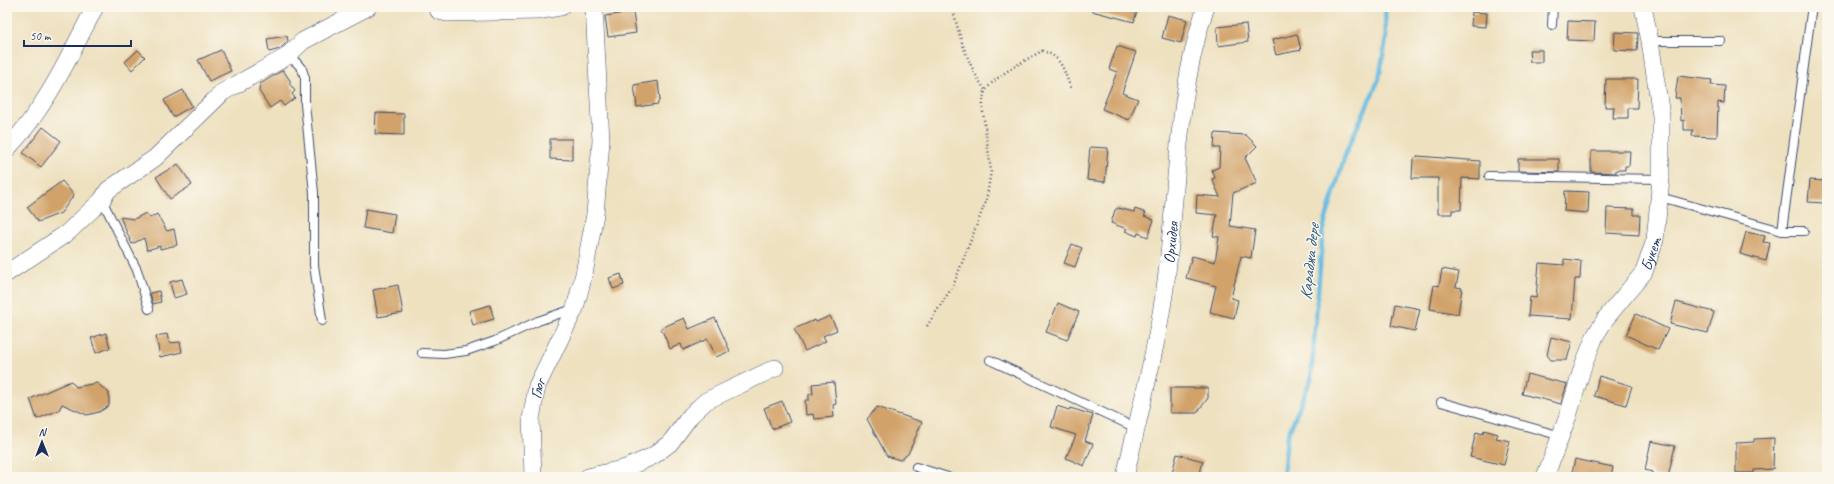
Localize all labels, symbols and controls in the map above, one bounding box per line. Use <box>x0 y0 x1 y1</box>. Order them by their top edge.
scale bar <box>24 22 131 48</box>
text: 50 m <box>30 28 52 44</box>
street label: Орхидея <box>1159 220 1183 264</box>
water label: Караджа дере <box>1295 221 1324 301</box>
street label: Букет <box>1636 233 1667 273</box>
street label: Глог <box>526 373 551 400</box>
north arrow <box>22 422 62 462</box>
text: N <box>39 425 48 439</box>

